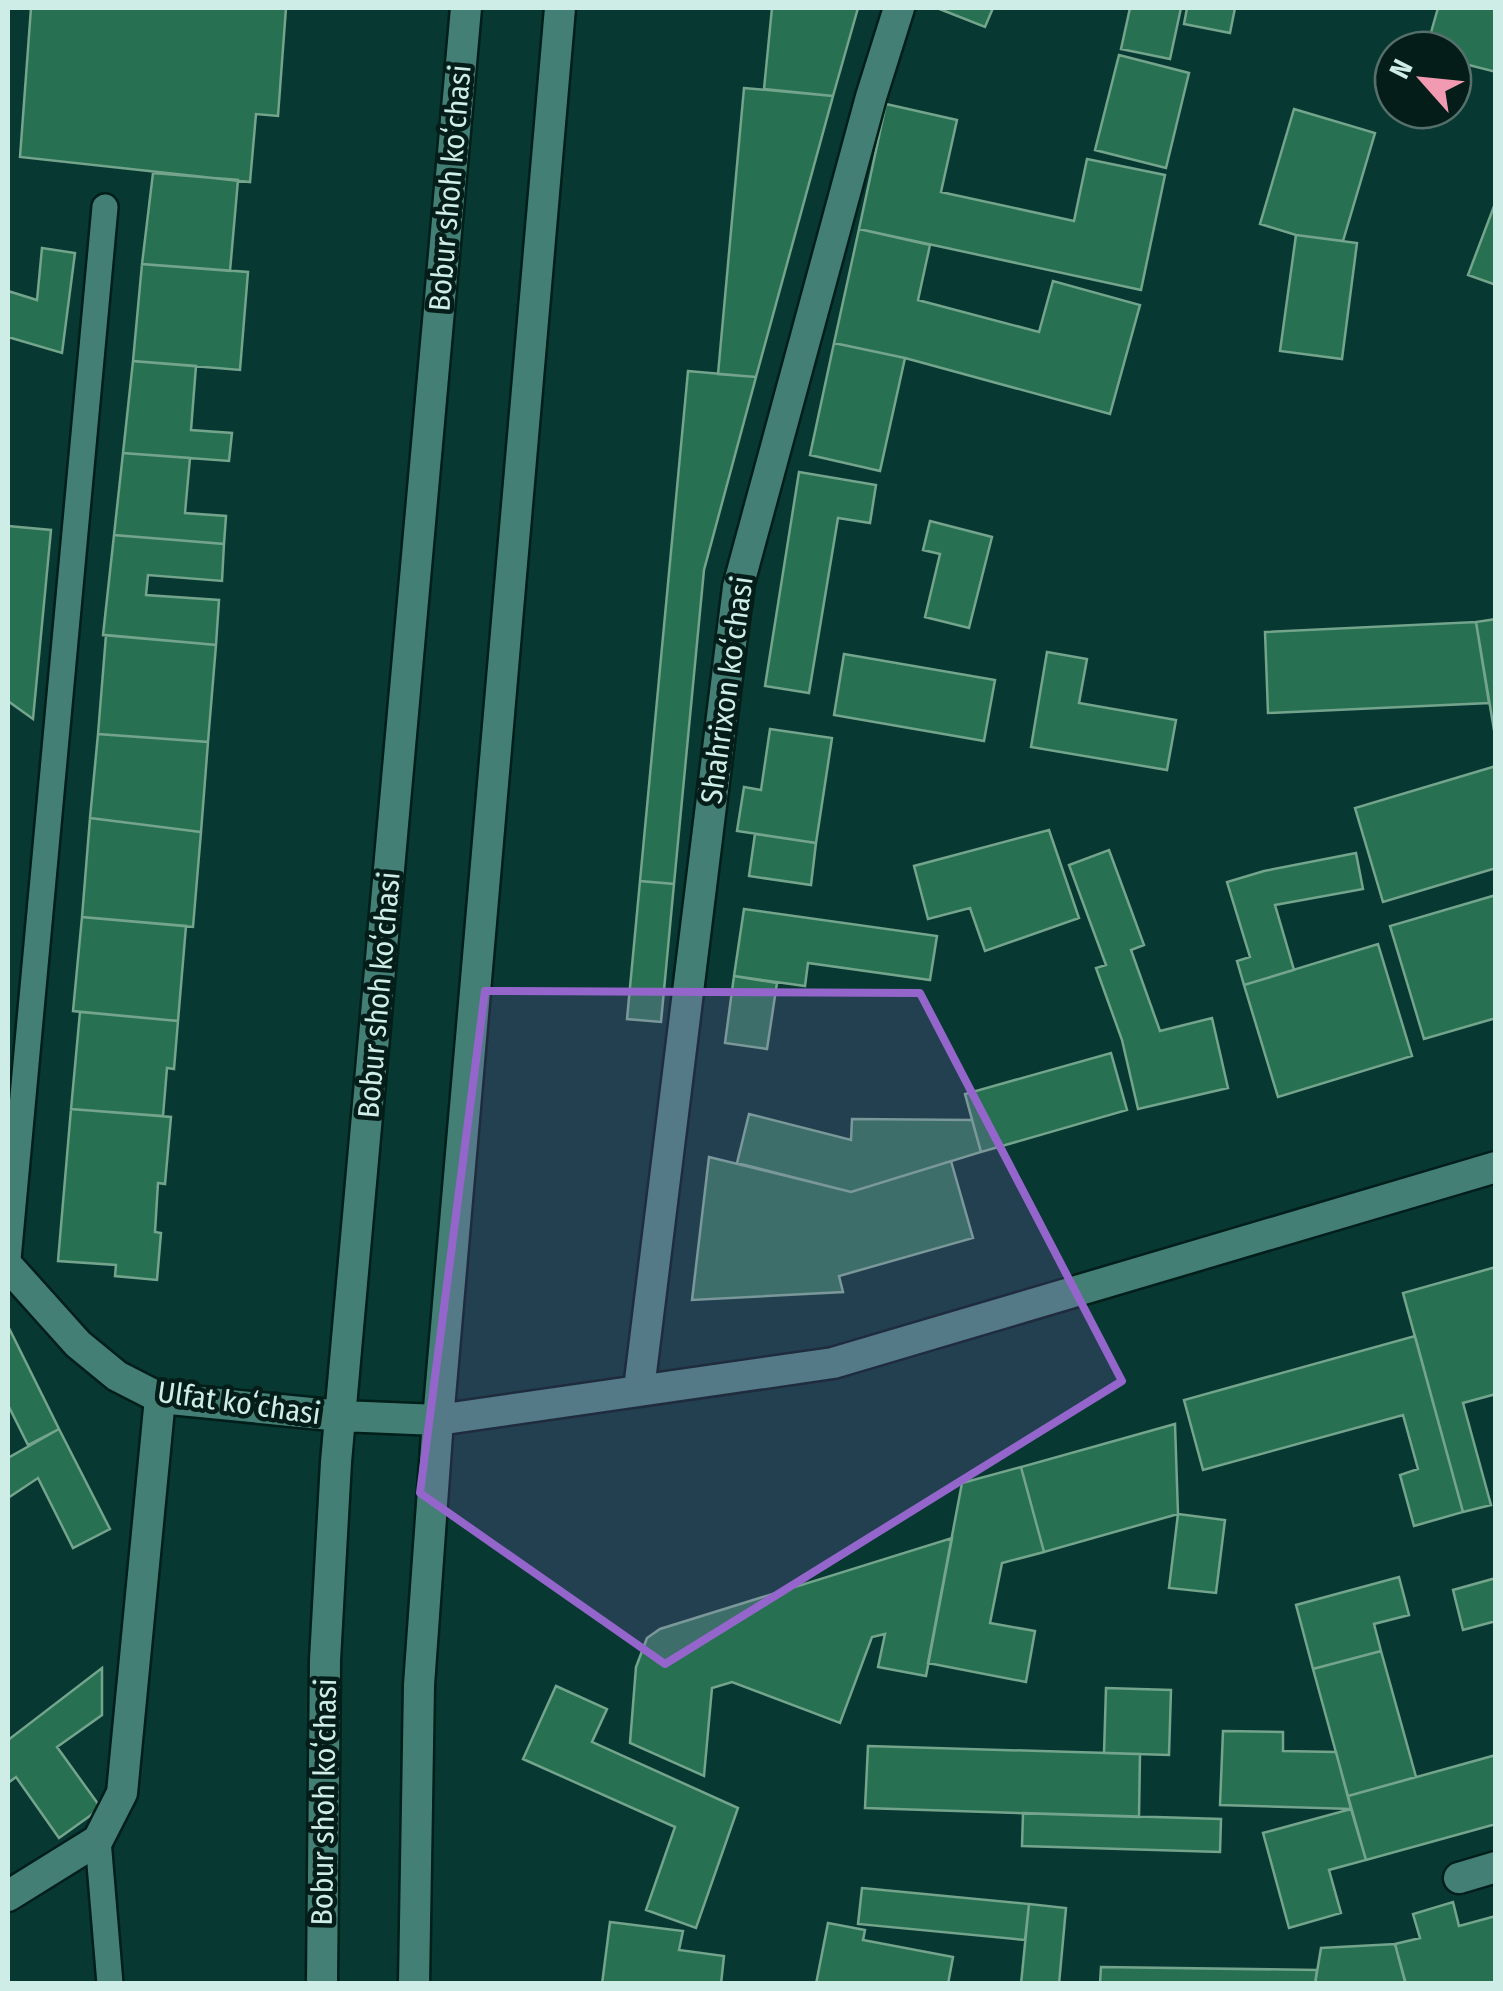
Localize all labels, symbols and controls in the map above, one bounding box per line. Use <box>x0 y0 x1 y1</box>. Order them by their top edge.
north arrow <box>1373 30 1473 130</box>
text: N <box>1383 54 1420 84</box>
street label: Bobur shoh koʻchasi <box>421 63 479 313</box>
street label: Shahrixon koʻchasi <box>693 574 761 806</box>
street label: Bobur shoh koʻchasi <box>350 870 408 1120</box>
street label: Ulfat koʻchasi <box>155 1374 323 1432</box>
street label: Bobur shoh koʻchasi <box>304 1678 344 1926</box>

